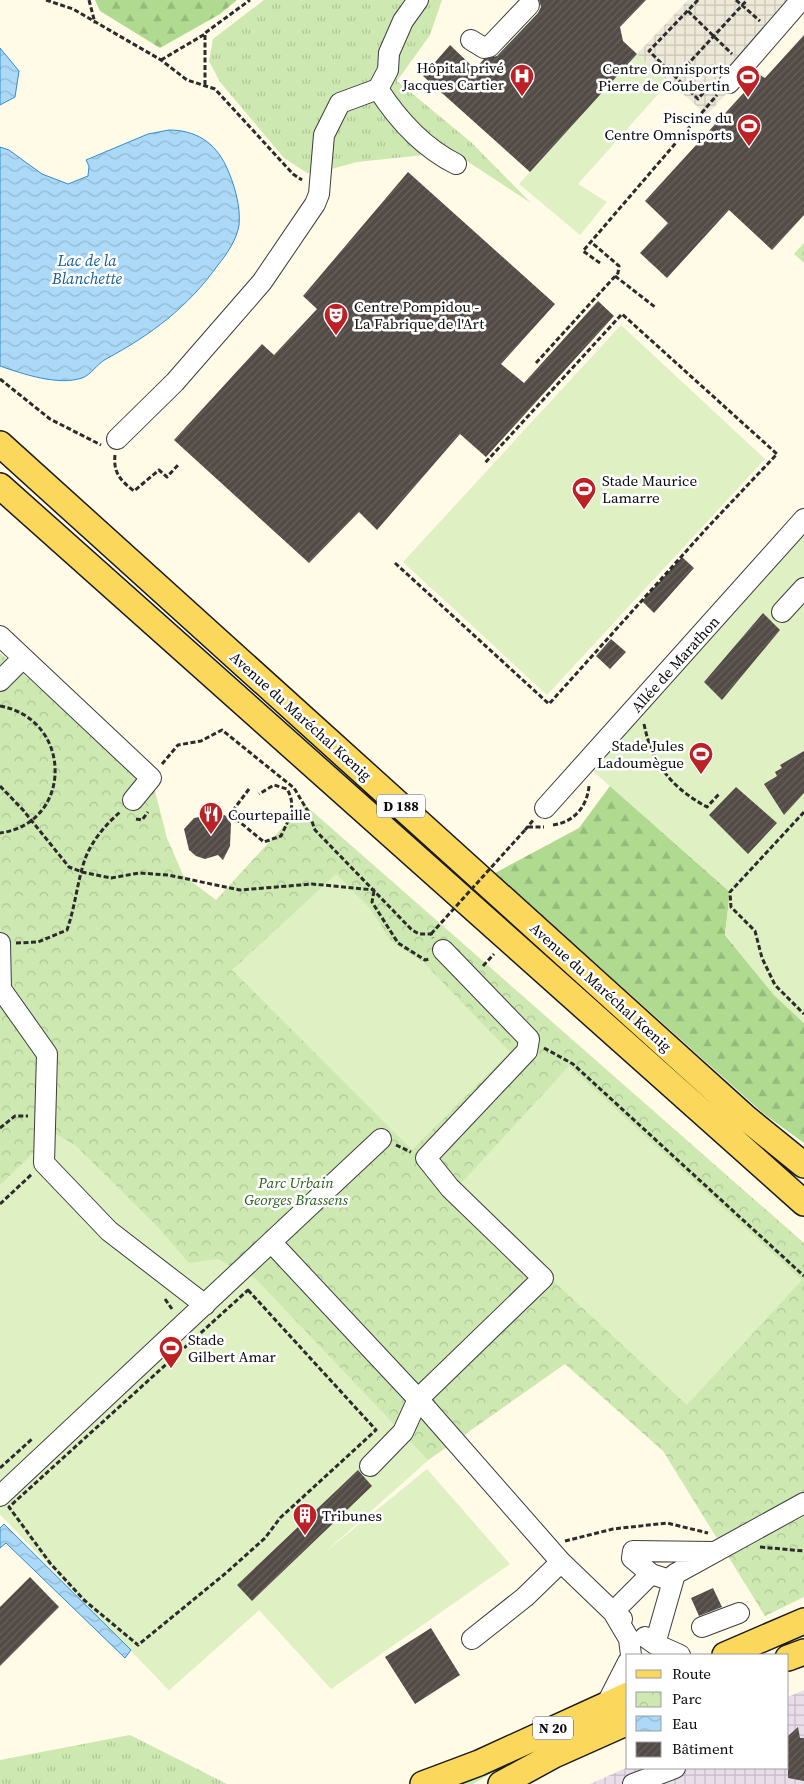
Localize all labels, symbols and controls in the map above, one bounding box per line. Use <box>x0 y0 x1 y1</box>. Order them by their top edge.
place label: Hôpital privé Jacques Cartier <box>401 57 505 95</box>
place label: Centre Omnisports Pierre de Coubertin <box>598 58 730 96</box>
hospital icon: Hôpital privé Jacques Cartier <box>509 63 535 97</box>
sports icon: Centre Omnisports Pierre de Coubertin <box>735 64 761 98</box>
place label: Piscine du Centre Omnisports <box>605 107 732 145</box>
sports icon: Piscine du Centre Omnisports <box>736 113 762 147</box>
water label: Lac de la Blanchette <box>51 249 122 289</box>
place label: Centre Pompidou - La Fabrique de l'Art <box>354 296 484 334</box>
theatre icon: Centre Pompidou - La Fabrique de l'Art <box>323 302 349 336</box>
place label: Stade Maurice Lamarre <box>602 470 697 508</box>
sports icon: Stade Maurice Lamarre <box>571 476 597 510</box>
street label: Allée de Marathon <box>626 611 724 717</box>
street label: Avenue du Maréchal Kœnig <box>226 647 377 785</box>
place label: Stade Jules Ladoumègue <box>597 735 684 773</box>
sports icon: Stade Jules Ladoumègue <box>688 741 714 775</box>
road number: D 188 <box>377 794 425 818</box>
restaurant icon: Courtepaille <box>198 801 224 835</box>
place label: Courtepaille <box>228 804 311 825</box>
street label: Avenue du Maréchal Kœnig <box>526 918 677 1056</box>
park label: Parc Urbain Georges Brassens <box>244 1172 348 1210</box>
place label: Stade Gilbert Amar <box>188 1329 277 1367</box>
sports icon: Stade Gilbert Amar <box>158 1335 184 1369</box>
building icon: Tribunes <box>292 1502 318 1536</box>
place label: Tribunes <box>322 1505 382 1526</box>
legend <box>626 1654 789 1769</box>
text: Route <box>672 1663 711 1684</box>
text: Parc <box>672 1688 702 1709</box>
text: Eau <box>672 1713 698 1734</box>
road number: N 20 <box>533 1716 573 1740</box>
text: Bâtiment <box>672 1738 734 1759</box>

